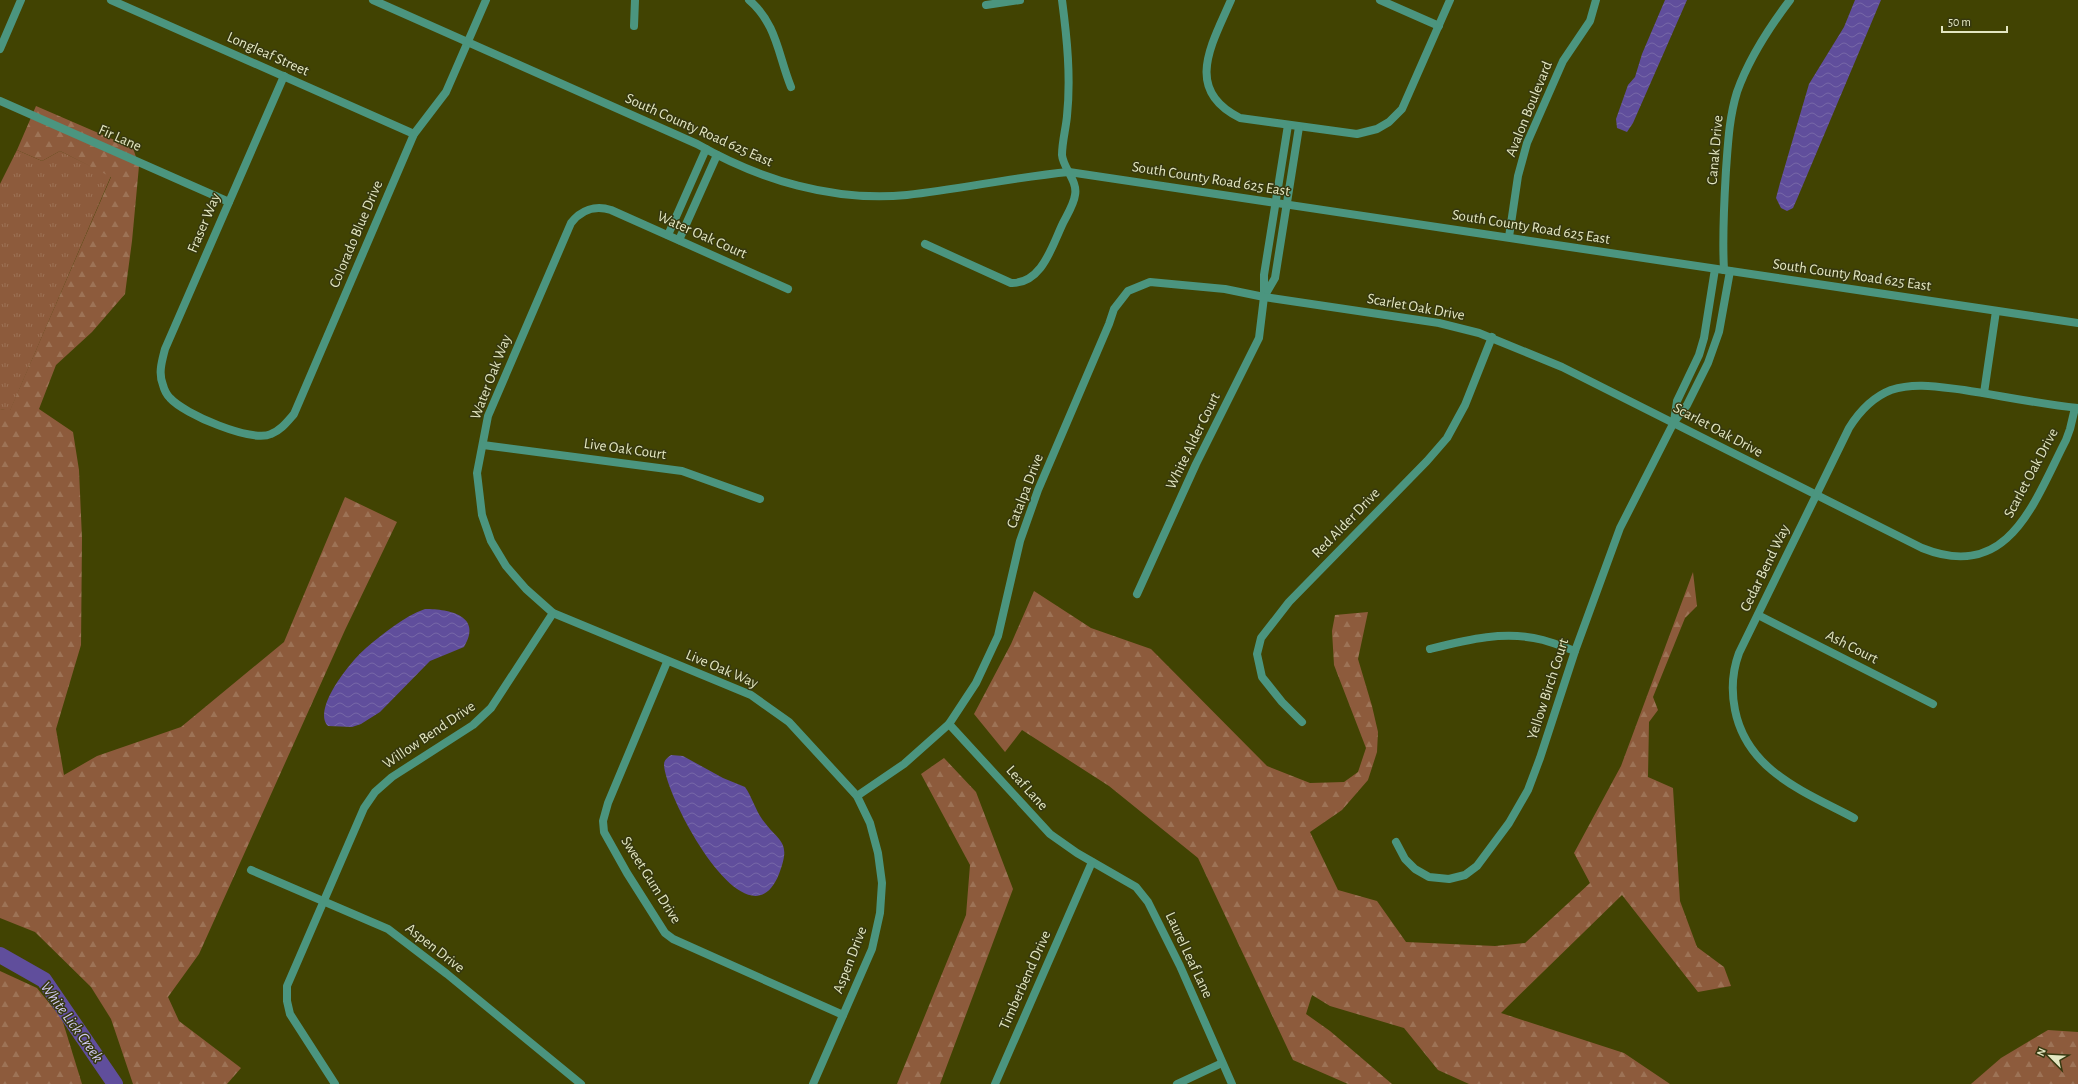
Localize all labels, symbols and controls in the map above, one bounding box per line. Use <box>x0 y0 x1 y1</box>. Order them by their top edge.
scale bar <box>1942 8 2007 34</box>
text: 50 m <box>1948 16 1971 28</box>
street label: Longleaf Street <box>225 29 311 79</box>
street label: Avalon Boulevard <box>1503 59 1555 159</box>
street label: South County Road 625 East <box>623 91 775 169</box>
street label: Canak Drive <box>1704 115 1726 185</box>
street label: Fir Lane <box>96 122 144 154</box>
street label: South County Road 625 East <box>1131 159 1291 199</box>
street label: Colorado Blue Drive <box>327 178 385 290</box>
street label: Fraser Way <box>185 190 223 255</box>
street label: South County Road 625 East <box>1451 207 1611 247</box>
street label: Water Oak Court <box>655 209 749 261</box>
street label: South County Road 625 East <box>1772 256 1932 294</box>
street label: Scarlet Oak Drive <box>1366 291 1466 323</box>
street label: Water Oak Way <box>468 332 514 422</box>
street label: White Alder Court <box>1163 390 1223 491</box>
street label: Scarlet Oak Drive <box>1671 400 1765 460</box>
street label: Scarlet Oak Drive <box>2001 426 2061 520</box>
street label: Live Oak Court <box>583 436 667 462</box>
street label: Catalpa Drive <box>1004 452 1046 530</box>
street label: Red Alder Drive <box>1309 485 1383 561</box>
street label: Cedar Bend Way <box>1737 522 1793 614</box>
street label: Ash Court <box>1823 627 1881 667</box>
street label: Yellow Birch Court <box>1525 636 1572 742</box>
street label: Live Oak Way <box>684 647 761 691</box>
street label: Willow Bend Drive <box>380 698 478 771</box>
street label: Leaf Lane <box>1003 763 1051 813</box>
street label: Sweet Gum Drive <box>618 834 684 926</box>
street label: Laurel Leaf Lane <box>1163 910 1215 1000</box>
street label: Aspen Drive <box>403 920 467 976</box>
street label: Aspen Drive <box>830 924 870 995</box>
street label: Timberbend Drive <box>997 928 1053 1032</box>
water label: White Lick Creek <box>38 979 106 1065</box>
north arrow <box>2030 1036 2070 1076</box>
text: N <box>2035 1046 2048 1058</box>

